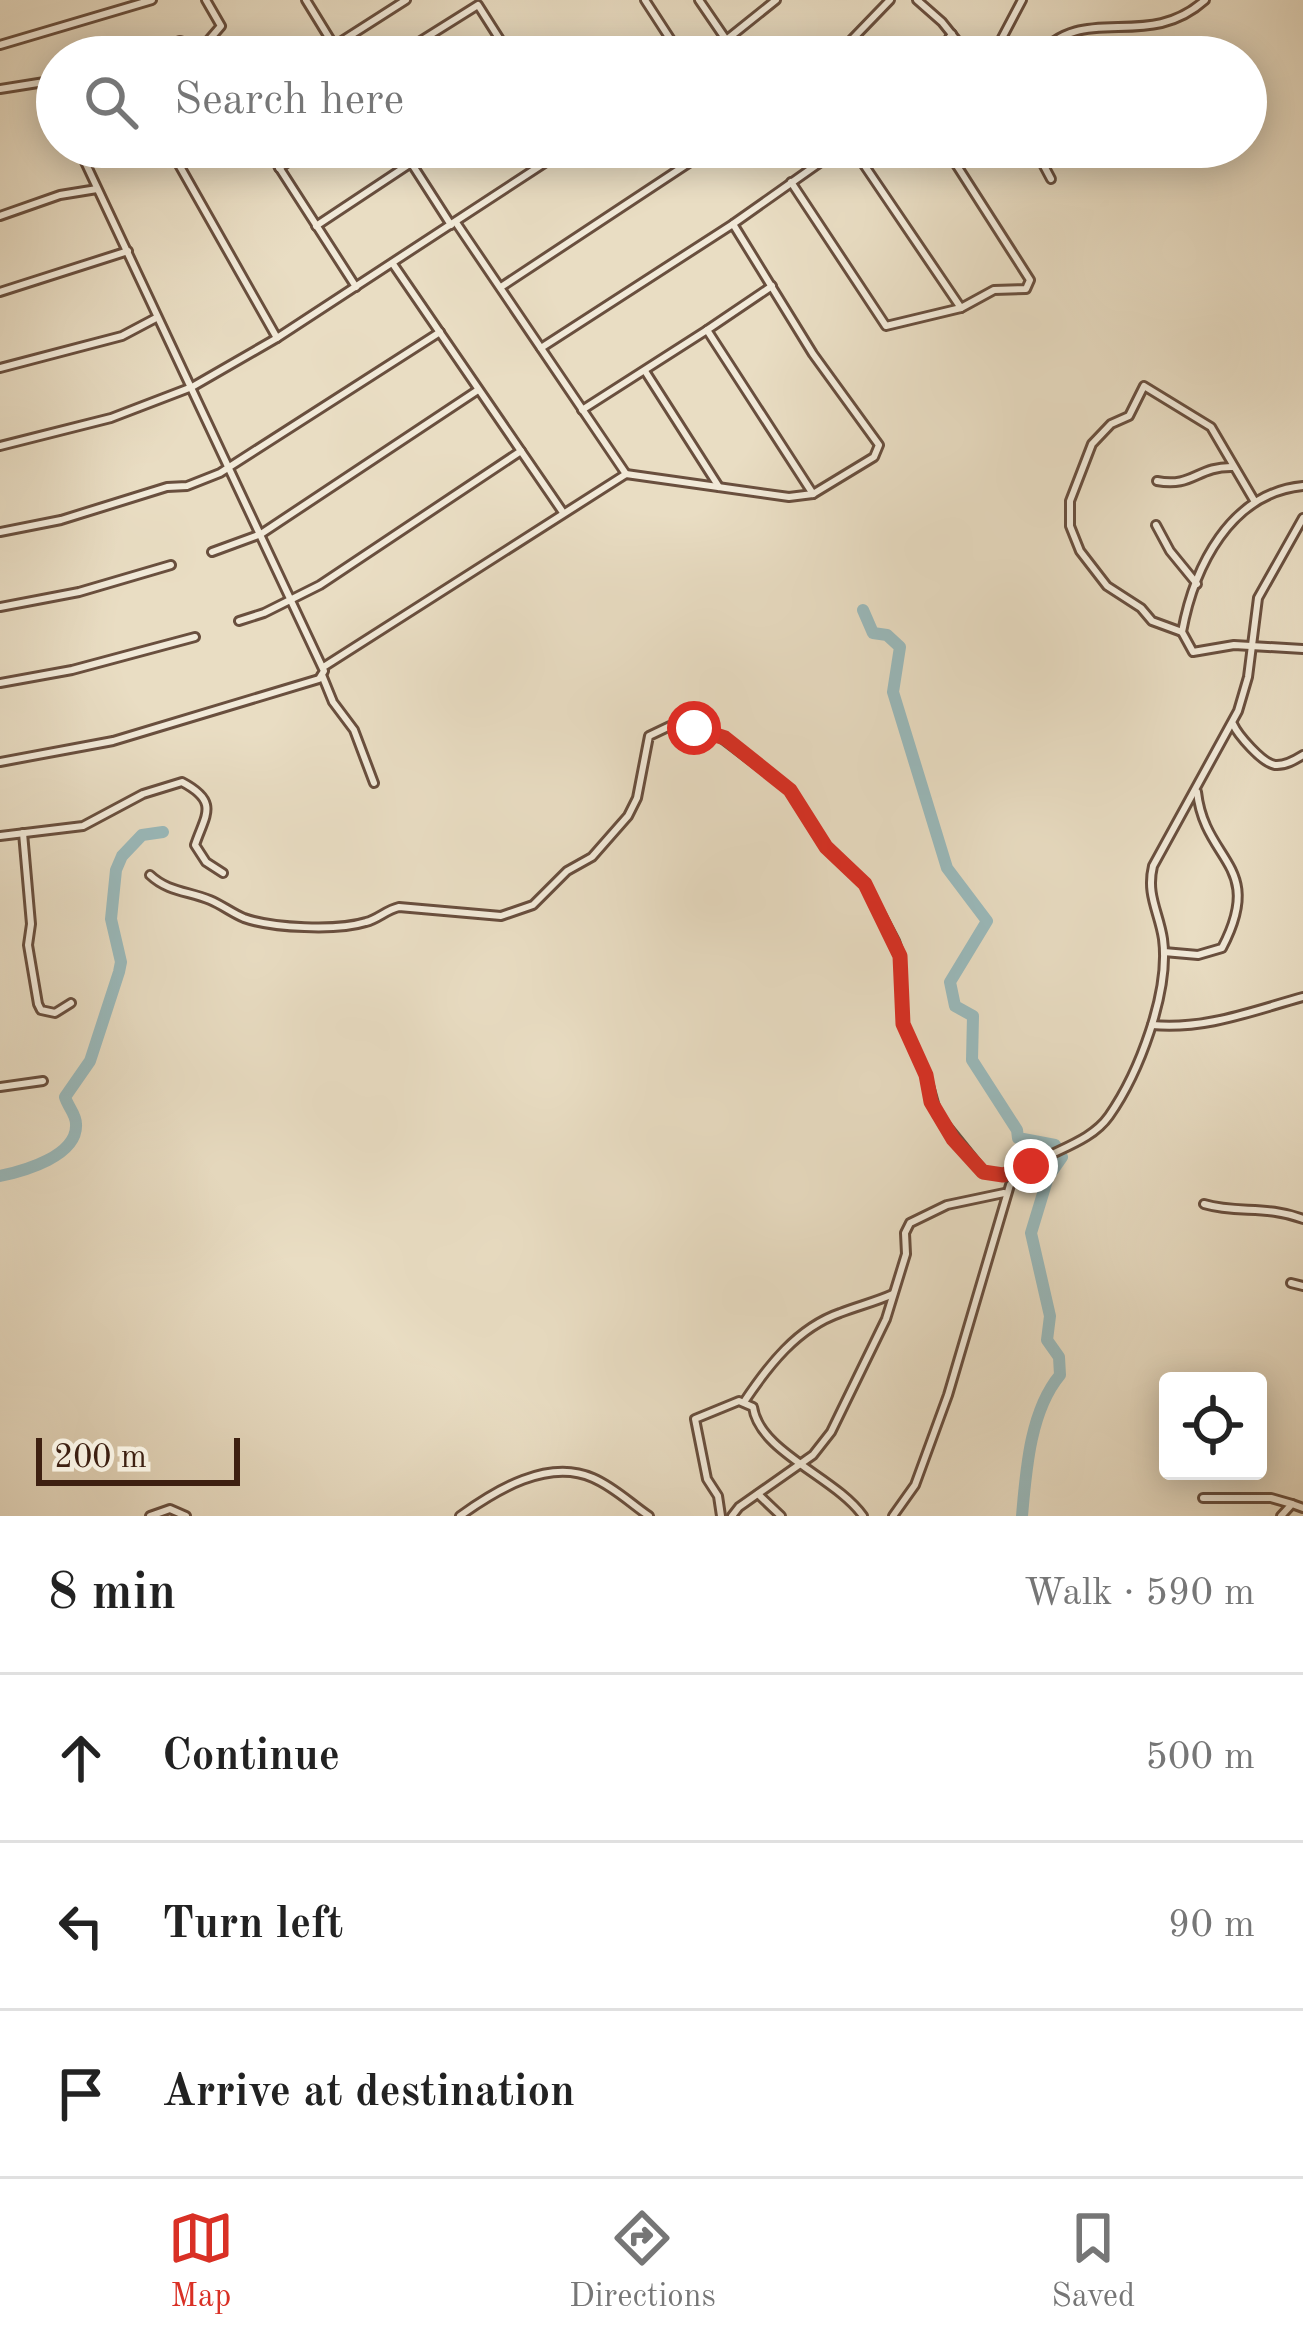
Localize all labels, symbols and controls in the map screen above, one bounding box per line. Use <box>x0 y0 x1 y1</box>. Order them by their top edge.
search box <box>36 36 1267 168</box>
icon: search <box>78 69 144 135</box>
text: Search here <box>174 79 404 124</box>
route start <box>667 701 721 755</box>
route end <box>1004 1139 1058 1193</box>
map controls <box>1159 1372 1267 1480</box>
button: locate <box>1159 1372 1267 1480</box>
scale bar <box>36 1432 240 1485</box>
text: 200 m <box>54 1442 147 1475</box>
text: 8 min <box>48 1569 176 1620</box>
text: Walk · 590 m <box>1024 1574 1255 1613</box>
icon: ahead <box>48 1725 114 1791</box>
text: Continue <box>162 1735 340 1780</box>
text: 500 m <box>1145 1738 1255 1777</box>
icon: left <box>48 1893 114 1959</box>
text: Turn left <box>162 1903 343 1948</box>
text: 90 m <box>1168 1906 1255 1945</box>
icon: arrive <box>48 2061 114 2127</box>
text: Arrive at destination <box>162 2071 575 2116</box>
tab: Map <box>168 2205 234 2318</box>
tab: Directions <box>569 2205 716 2318</box>
tab: Saved <box>1051 2205 1135 2318</box>

